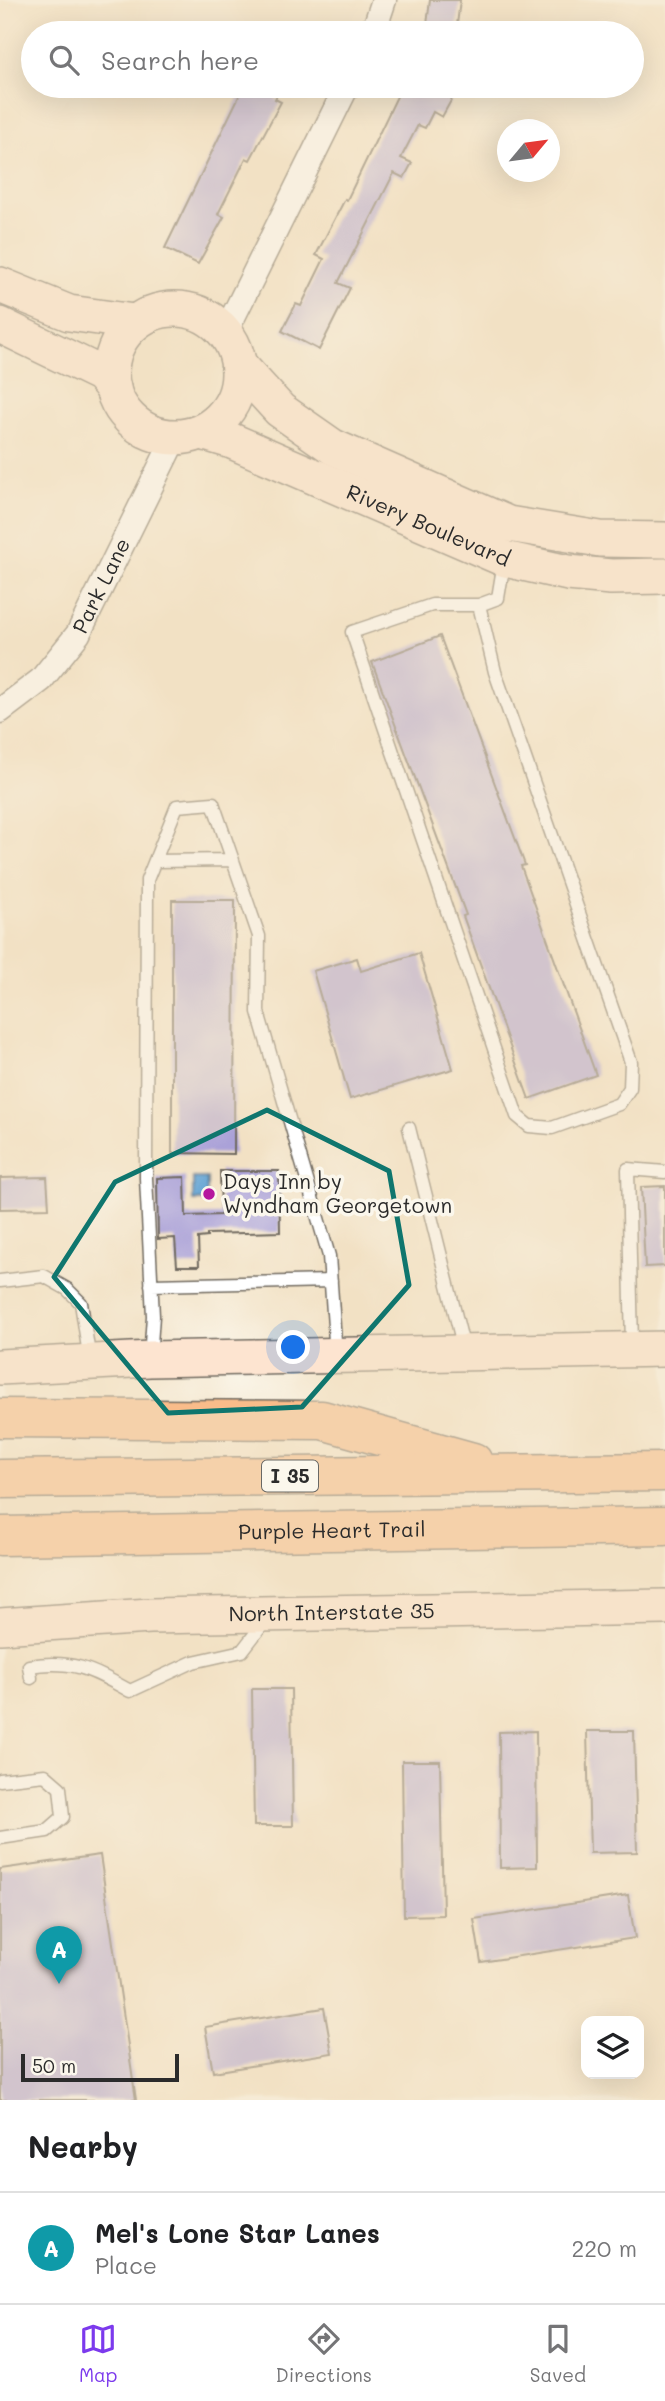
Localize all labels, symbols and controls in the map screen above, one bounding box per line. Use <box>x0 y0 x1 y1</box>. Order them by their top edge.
search box <box>21 21 644 98</box>
icon: search <box>45 41 83 79</box>
text: Search here <box>101 43 259 77</box>
north arrow <box>497 119 560 182</box>
street label: Rivery Boulevard <box>343 477 515 572</box>
street label: Park Lane <box>65 533 135 638</box>
place label: Days Inn by Wyndham Georgetown <box>223 1167 452 1218</box>
marker: Days Inn by Wyndham Georgetown <box>201 1186 217 1202</box>
your location <box>276 1330 310 1364</box>
road number: I 35 <box>262 1460 318 1492</box>
street label: Purple Heart Trail <box>238 1515 426 1544</box>
street label: North Interstate 35 <box>228 1596 435 1627</box>
pin: A <box>36 1926 82 1984</box>
map controls <box>581 2016 644 2079</box>
button: layers <box>581 2016 644 2079</box>
scale bar <box>21 2051 178 2083</box>
text: 50 m <box>32 2053 76 2078</box>
text: Nearby <box>28 2126 138 2166</box>
text: Mel's Lone Star Lanes <box>95 2216 380 2250</box>
text: A <box>43 2233 59 2263</box>
text: 220 m <box>571 2233 637 2263</box>
text: Place <box>95 2250 157 2280</box>
tab: Map <box>79 2320 118 2387</box>
tab: Directions <box>275 2320 372 2387</box>
tab: Saved <box>530 2320 586 2387</box>

